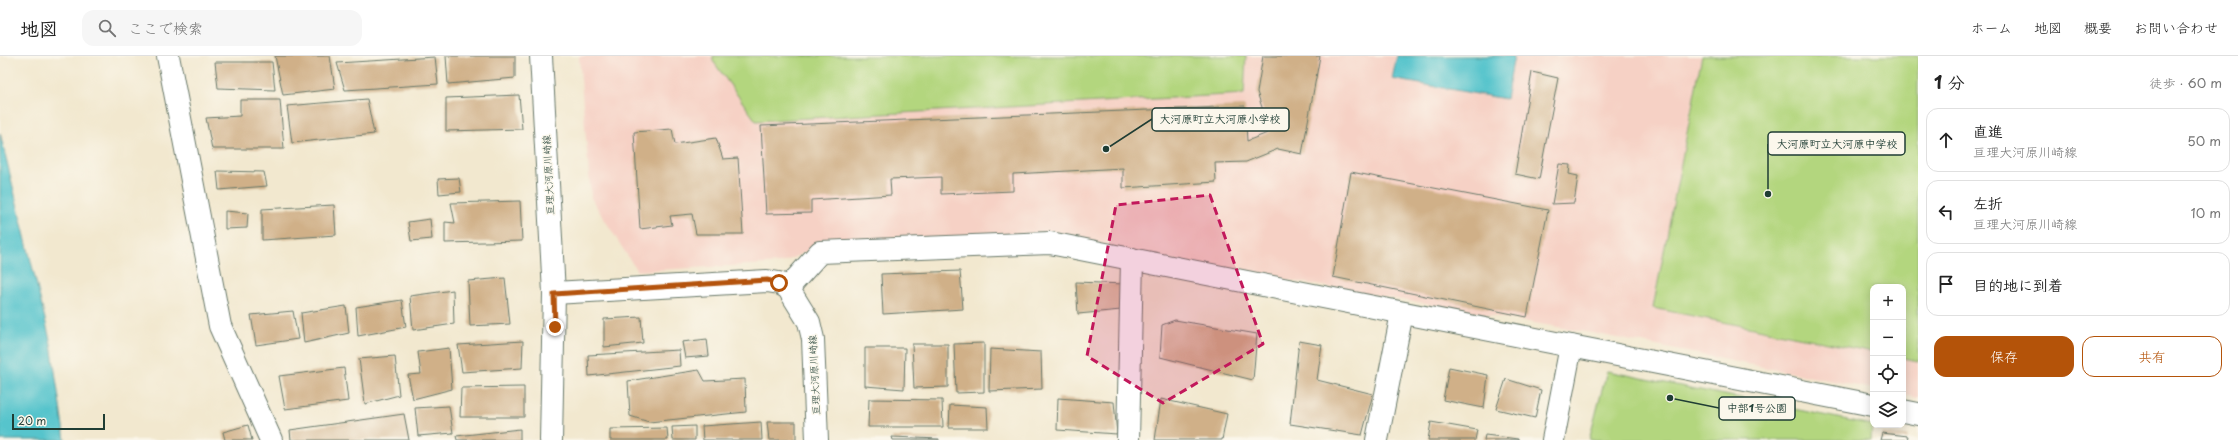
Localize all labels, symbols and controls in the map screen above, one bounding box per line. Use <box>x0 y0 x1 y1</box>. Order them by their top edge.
search box <box>82 10 362 46</box>
text: 地図 <box>20 14 58 42</box>
text: ここで検索 <box>128 16 203 39</box>
icon: search <box>96 17 118 39</box>
text: ホーム <box>1971 17 2012 38</box>
text: 地図 <box>2034 17 2062 38</box>
text: 概要 <box>2084 17 2112 38</box>
text: お問い合わせ <box>2134 17 2218 38</box>
text: 1 分 <box>1934 69 1965 95</box>
text: 徒歩 · 60 m <box>2150 73 2222 92</box>
callout: 大河原町立大河原小学校 <box>1152 108 1289 131</box>
text: 大河原町立大河原小学校 <box>1160 110 1281 127</box>
text: 直進 <box>1973 119 2003 142</box>
icon: ahead <box>1935 129 1957 151</box>
text: 50 m <box>2187 131 2221 150</box>
callout: 大河原町立大河原中学校 <box>1768 132 1905 155</box>
street label: 亘理大河原川崎線 <box>538 135 557 215</box>
text: 大河原町立大河原中学校 <box>1777 135 1898 152</box>
text: 亘理大河原川崎線 <box>1973 142 2077 161</box>
text: 左折 <box>1973 191 2003 214</box>
icon: left <box>1935 201 1957 223</box>
text: 10 m <box>2191 203 2221 222</box>
text: 亘理大河原川崎線 <box>1973 214 2077 233</box>
icon: arrive <box>1935 273 1957 295</box>
text: 目的地に到着 <box>1973 273 2063 296</box>
route start <box>770 274 788 292</box>
map controls <box>1870 284 1906 428</box>
button: + <box>1870 284 1906 320</box>
route end <box>546 318 564 336</box>
button: − <box>1870 320 1906 356</box>
street label: 亘理大河原川崎線 <box>804 335 823 415</box>
button: 保存 <box>1934 336 2074 377</box>
button: 共有 <box>2082 336 2222 377</box>
button: locate <box>1870 356 1906 392</box>
button: layers <box>1870 392 1906 428</box>
callout: 中部1号公園 <box>1719 397 1795 420</box>
text: 中部1号公園 <box>1727 399 1787 416</box>
scale bar <box>12 412 105 431</box>
text: 20 m <box>18 412 46 429</box>

